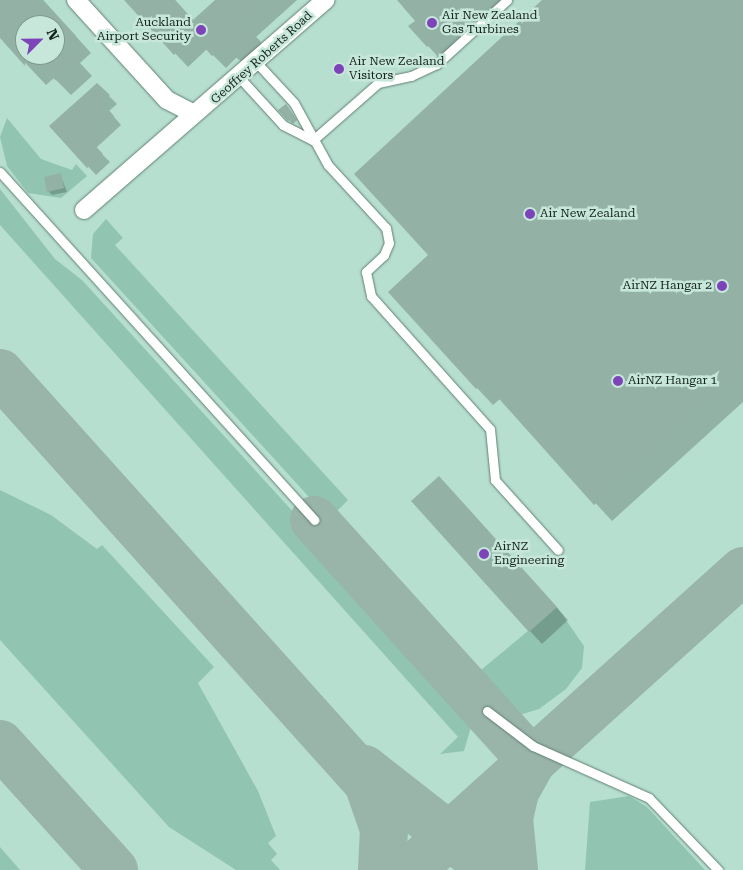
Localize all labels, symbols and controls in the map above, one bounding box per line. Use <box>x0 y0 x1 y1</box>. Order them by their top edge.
street label: Geoffrey Roberts Road <box>208 9 316 107</box>
place label: Air New Zealand Gas Turbines <box>442 9 537 37</box>
north arrow <box>15 15 65 65</box>
place label: Auckland Airport Security <box>97 16 191 44</box>
marker: Air New Zealand Gas Turbines <box>426 17 438 29</box>
marker: Auckland Airport Security <box>195 24 207 36</box>
text: N <box>43 26 62 43</box>
place label: Air New Zealand Visitors <box>349 55 444 83</box>
marker: Air New Zealand Visitors <box>333 63 345 75</box>
place label: Air New Zealand <box>540 207 635 221</box>
marker: Air New Zealand <box>524 208 536 220</box>
place label: AirNZ Hangar 2 <box>623 279 712 293</box>
marker: AirNZ Hangar 2 <box>716 280 728 292</box>
place label: AirNZ Hangar 1 <box>628 374 717 388</box>
marker: AirNZ Hangar 1 <box>612 375 624 387</box>
place label: AirNZ Engineering <box>494 540 564 568</box>
marker: AirNZ Engineering <box>478 548 490 560</box>

